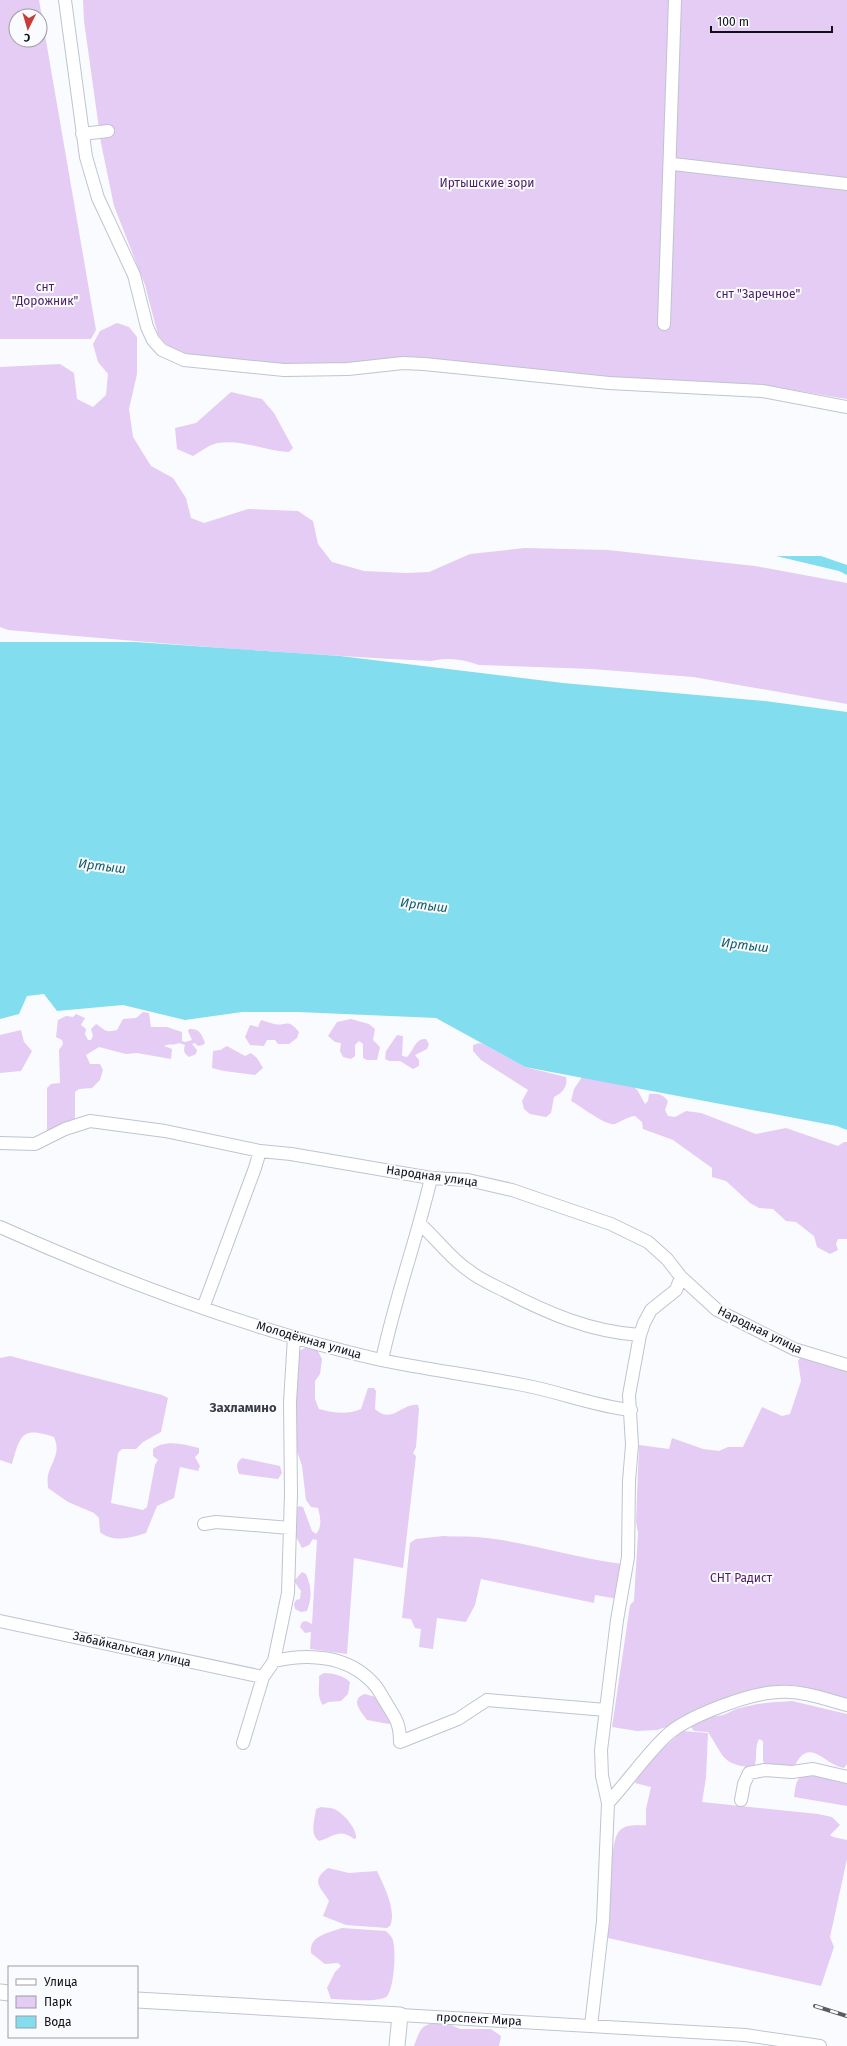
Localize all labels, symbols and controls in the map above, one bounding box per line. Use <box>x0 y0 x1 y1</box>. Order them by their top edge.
north arrow <box>8 8 48 48</box>
scale bar <box>711 8 832 34</box>
text: 100 m <box>717 15 749 29</box>
text: С <box>23 31 31 44</box>
park label: Иртышские зори <box>440 176 534 190</box>
park label: снт "Дорожник" <box>12 280 79 308</box>
park label: снт "Заречное" <box>716 287 801 301</box>
water label: Иртыш <box>77 856 127 876</box>
water label: Иртыш <box>399 895 449 915</box>
water label: Иртыш <box>720 935 770 955</box>
street label: Народная улица <box>385 1163 479 1189</box>
street label: Народная улица <box>715 1303 805 1357</box>
street label: Молодёжная улица <box>255 1318 363 1362</box>
district label: Захламино <box>209 1400 277 1415</box>
park label: СНТ Радист <box>710 1571 773 1585</box>
street label: Забайкальская улица <box>72 1629 192 1669</box>
legend <box>8 1966 138 2038</box>
text: Улица <box>44 1975 78 1989</box>
text: Парк <box>44 1995 73 2009</box>
street label: проспект Мира <box>436 2010 522 2028</box>
text: Вода <box>44 2015 71 2029</box>

